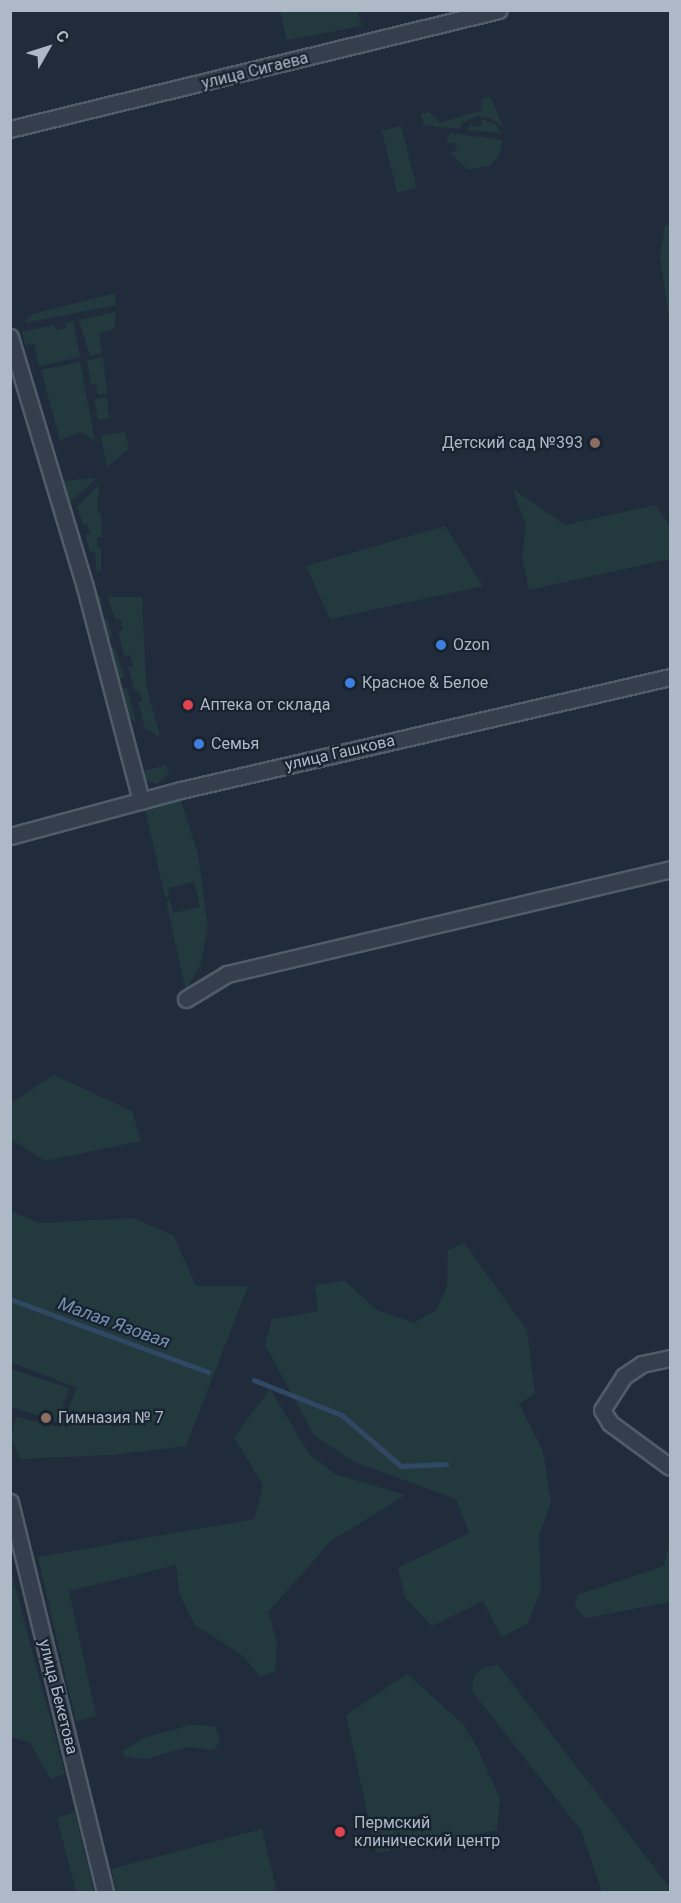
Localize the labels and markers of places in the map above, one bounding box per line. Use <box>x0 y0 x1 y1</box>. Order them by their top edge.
place label: Детский сад №393 <box>442 433 583 453</box>
marker: Детский сад №393 <box>588 436 602 450</box>
place label: Ozon <box>453 635 490 655</box>
marker: Ozon <box>434 638 448 652</box>
place label: Красное & Белое <box>362 673 488 693</box>
marker: Красное & Белое <box>343 676 357 690</box>
place label: Аптека от склада <box>200 695 330 715</box>
marker: Аптека от склада <box>181 698 195 712</box>
place label: Семья <box>211 734 259 754</box>
marker: Семья <box>192 737 206 751</box>
place label: Гимназия № 7 <box>58 1408 164 1428</box>
marker: Гимназия № 7 <box>39 1411 53 1425</box>
place label: Пермский клинический центр <box>354 1813 500 1851</box>
marker: Пермский клинический центр <box>331 1823 349 1841</box>

